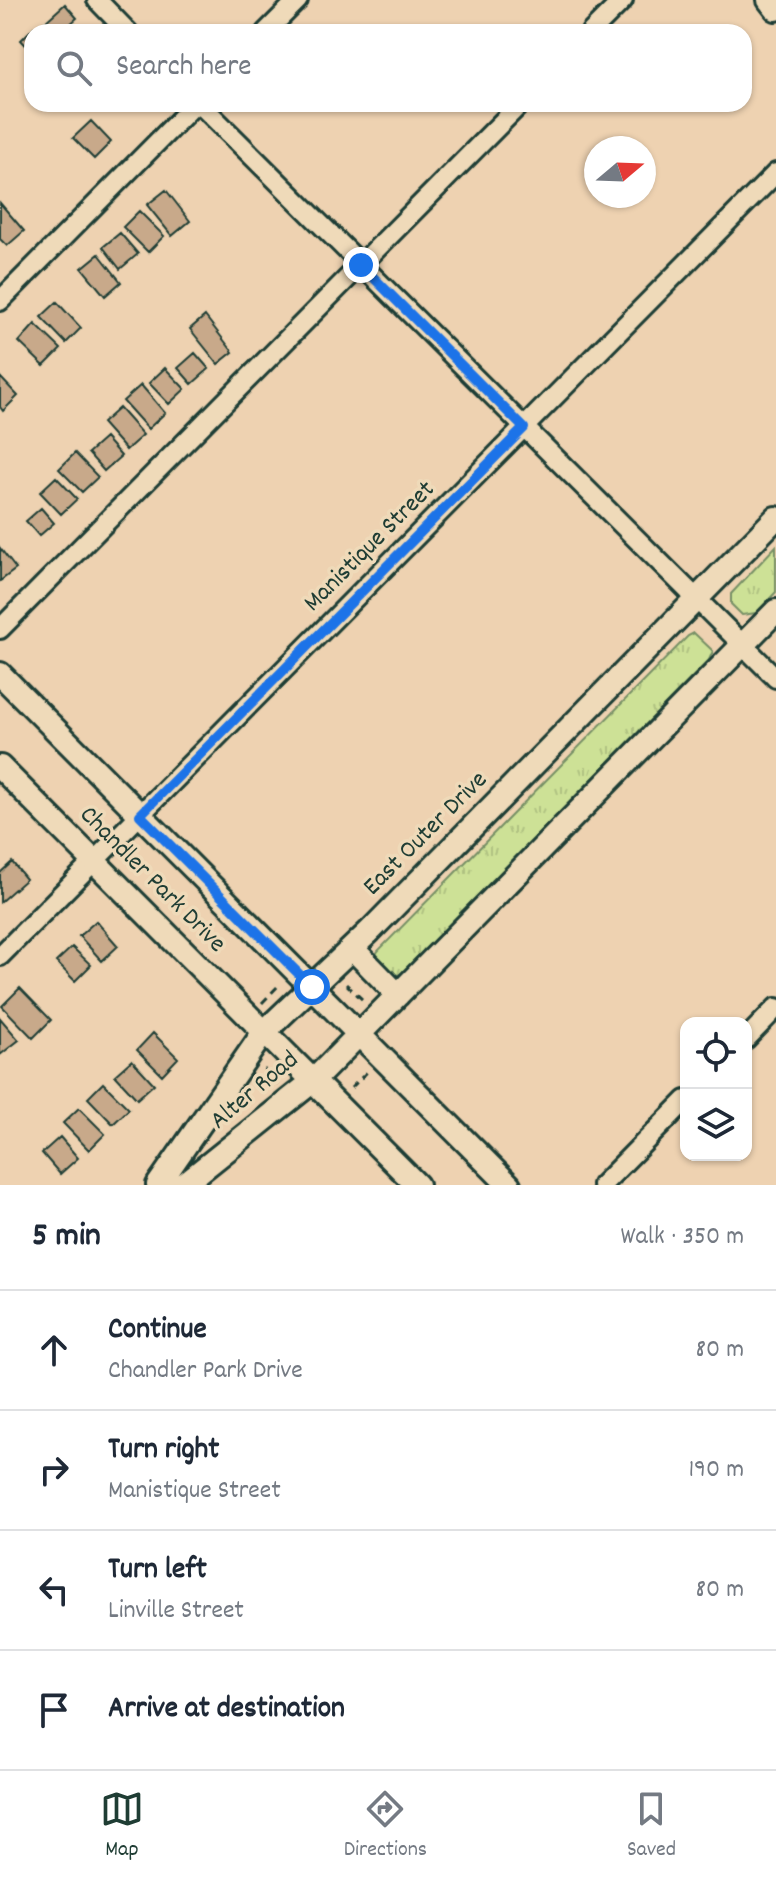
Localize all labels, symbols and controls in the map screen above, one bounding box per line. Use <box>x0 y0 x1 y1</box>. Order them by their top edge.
search box <box>24 24 752 112</box>
icon: search <box>52 46 96 90</box>
text: Search here <box>116 47 252 90</box>
north arrow <box>584 136 656 208</box>
route end <box>343 247 379 283</box>
street label: Manistique Street <box>296 473 444 621</box>
street label: East Outer Drive <box>355 763 497 905</box>
street label: Chandler Park Drive <box>70 798 234 962</box>
route start <box>294 969 330 1005</box>
map controls <box>680 1017 752 1161</box>
button: locate <box>680 1017 752 1089</box>
street label: Alter Road <box>203 1043 307 1139</box>
button: layers <box>680 1089 752 1161</box>
text: 5 min <box>32 1213 101 1262</box>
text: Walk · 350 m <box>621 1219 744 1256</box>
text: Continue <box>108 1310 207 1353</box>
icon: ahead <box>32 1328 76 1372</box>
text: 80 m <box>696 1332 744 1369</box>
text: Chandler Park Drive <box>108 1353 303 1390</box>
text: Turn right <box>108 1430 219 1473</box>
icon: right <box>32 1448 76 1492</box>
text: 190 m <box>688 1452 744 1489</box>
text: Manistique Street <box>108 1473 281 1510</box>
text: Turn left <box>108 1550 207 1593</box>
icon: left <box>32 1568 76 1612</box>
text: 80 m <box>696 1572 744 1609</box>
text: Linville Street <box>108 1593 244 1630</box>
icon: arrive <box>32 1688 76 1732</box>
text: Arrive at destination <box>108 1689 345 1732</box>
tab: Map <box>100 1787 144 1866</box>
tab: Directions <box>344 1787 427 1866</box>
tab: Saved <box>627 1787 676 1866</box>

